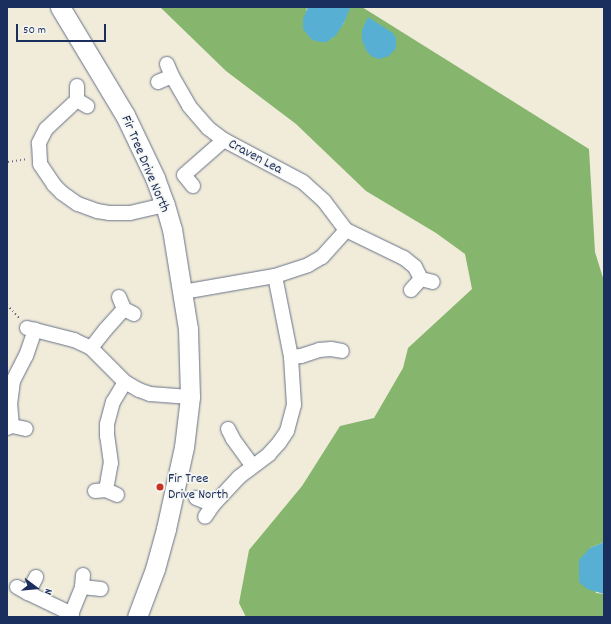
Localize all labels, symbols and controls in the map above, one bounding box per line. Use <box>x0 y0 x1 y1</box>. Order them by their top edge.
scale bar <box>18 16 108 42</box>
text: 50 m <box>23 22 46 39</box>
street label: Fir Tree Drive North <box>117 113 173 215</box>
street label: Craven Lea <box>225 136 285 178</box>
place label: Fir Tree Drive North <box>168 471 228 504</box>
marker: Fir Tree Drive North <box>155 482 165 492</box>
north arrow <box>16 568 56 608</box>
text: N <box>39 586 56 596</box>

